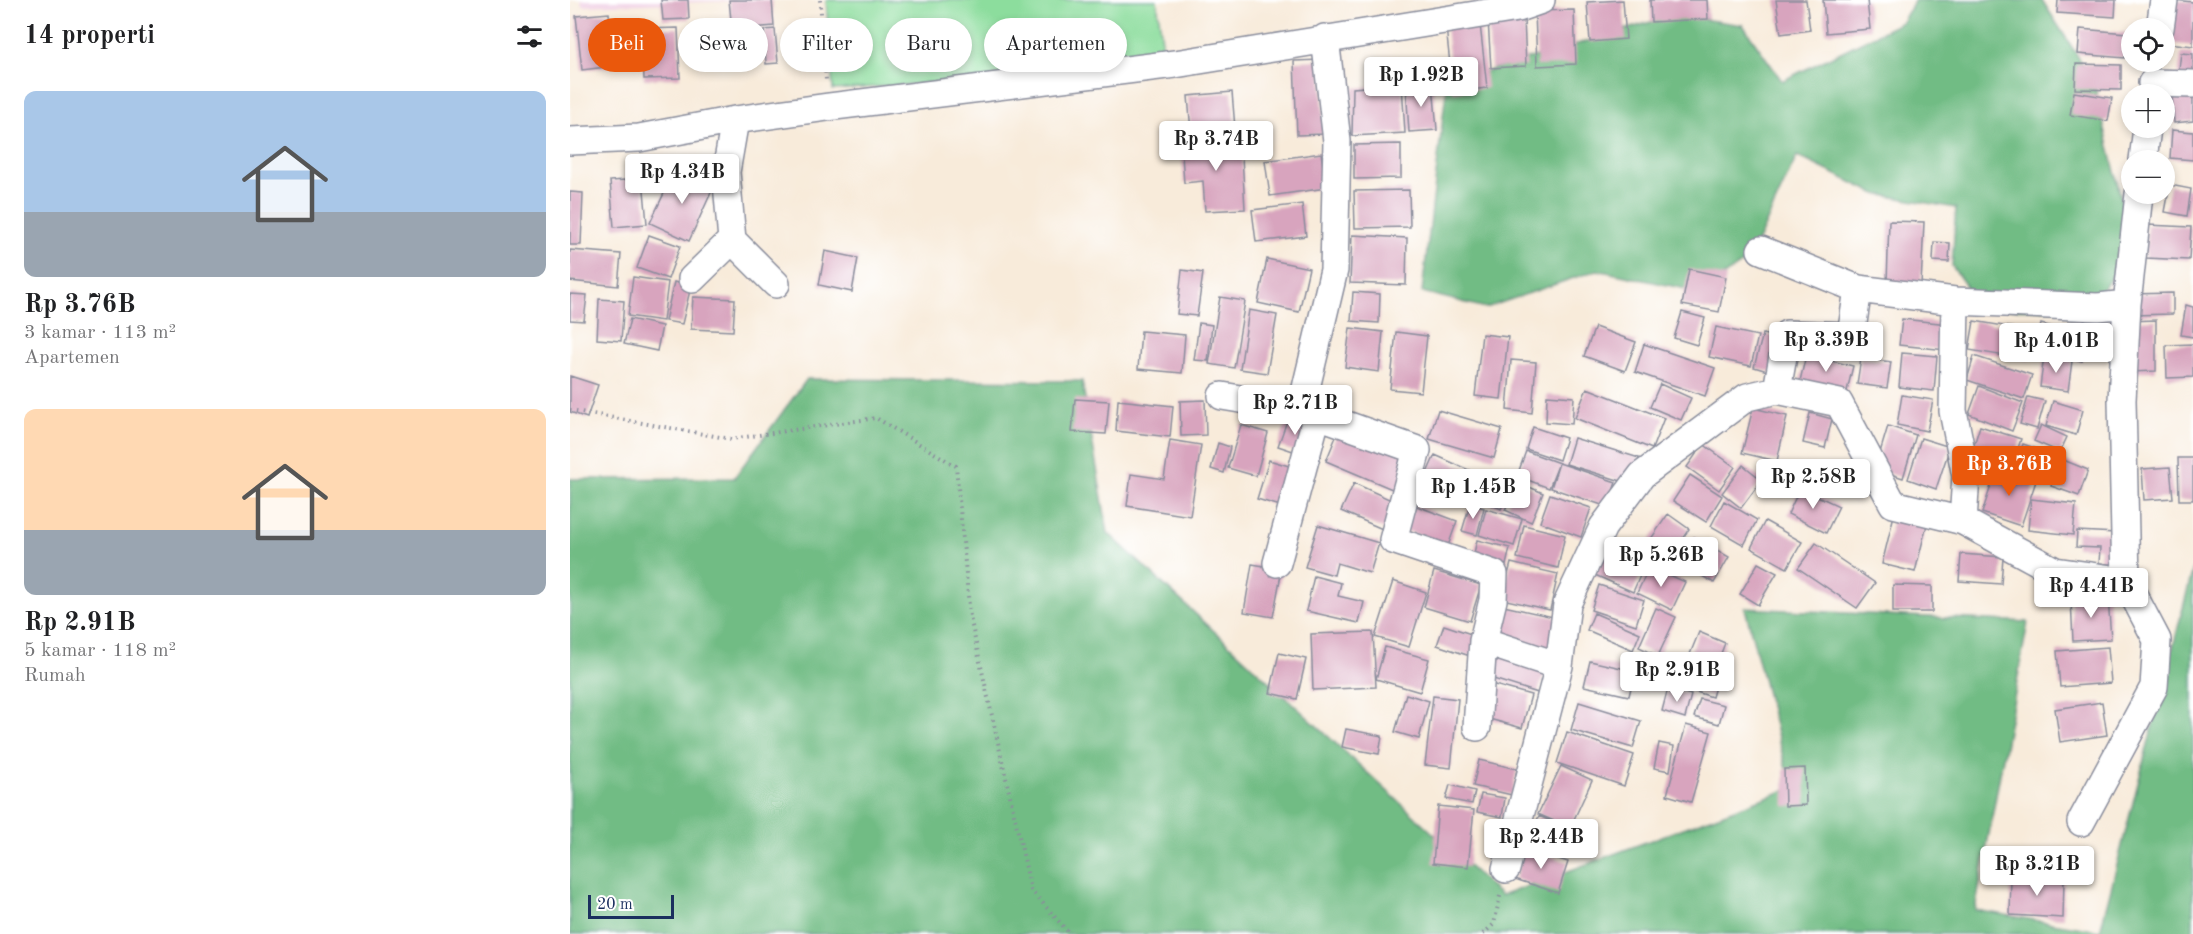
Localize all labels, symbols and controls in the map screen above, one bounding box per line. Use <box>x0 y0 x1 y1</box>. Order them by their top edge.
chip: Beli <box>588 18 666 72</box>
chip: Sewa <box>678 18 768 72</box>
chip: Filter <box>780 18 873 72</box>
chip: Baru <box>885 18 972 72</box>
chip: Apartemen <box>984 18 1127 72</box>
map controls <box>2121 18 2175 204</box>
button: locate <box>2121 18 2175 72</box>
icon: filters <box>513 20 546 53</box>
text: 14 properti <box>24 23 155 49</box>
pin: Rp 1.92B <box>1359 57 1483 108</box>
text: Rp 1.92B <box>1378 66 1464 86</box>
button: + <box>2121 84 2175 138</box>
pin: Rp 3.74B <box>1154 121 1278 172</box>
icon: home <box>231 130 339 238</box>
text: Rp 3.74B <box>1173 130 1259 150</box>
button: − <box>2121 150 2175 204</box>
pin: Rp 4.34B <box>620 154 744 205</box>
text: Rp 4.34B <box>639 163 725 183</box>
text: Rp 3.76B <box>24 292 135 318</box>
pin: Rp 3.39B <box>1764 322 1888 373</box>
text: 3 kamar · 113 m² <box>24 323 176 343</box>
pin: Rp 4.01B <box>1994 323 2118 374</box>
text: Rp 3.39B <box>1783 331 1869 351</box>
text: Rp 4.01B <box>2013 332 2099 352</box>
text: Apartemen <box>24 348 120 368</box>
pin: Rp 2.71B <box>1233 385 1357 436</box>
text: Rp 2.71B <box>1252 394 1338 414</box>
pin: Rp 3.76B <box>1947 446 2071 497</box>
icon: home <box>231 448 339 556</box>
text: Rp 3.76B <box>1966 455 2052 475</box>
pin: Rp 2.58B <box>1751 459 1875 510</box>
text: Rp 2.58B <box>1770 468 1856 488</box>
pin: Rp 1.45B <box>1411 469 1535 520</box>
text: Rp 1.45B <box>1430 478 1516 498</box>
pin: Rp 5.26B <box>1599 537 1723 588</box>
text: Rp 5.26B <box>1618 546 1704 566</box>
pin: Rp 4.41B <box>2029 568 2153 619</box>
text: Rp 4.41B <box>2048 577 2134 597</box>
text: Rp 2.91B <box>24 610 135 636</box>
text: 5 kamar · 118 m² <box>24 641 176 661</box>
pin: Rp 2.91B <box>1615 652 1739 703</box>
text: Rp 2.91B <box>1634 661 1720 681</box>
text: Rumah <box>24 666 86 686</box>
pin: Rp 2.44B <box>1479 819 1603 870</box>
text: Rp 2.44B <box>1498 828 1584 848</box>
pin: Rp 3.21B <box>1975 846 2099 897</box>
text: Rp 3.21B <box>1994 855 2080 875</box>
scale bar <box>588 892 674 920</box>
text: 20 m <box>597 897 633 913</box>

